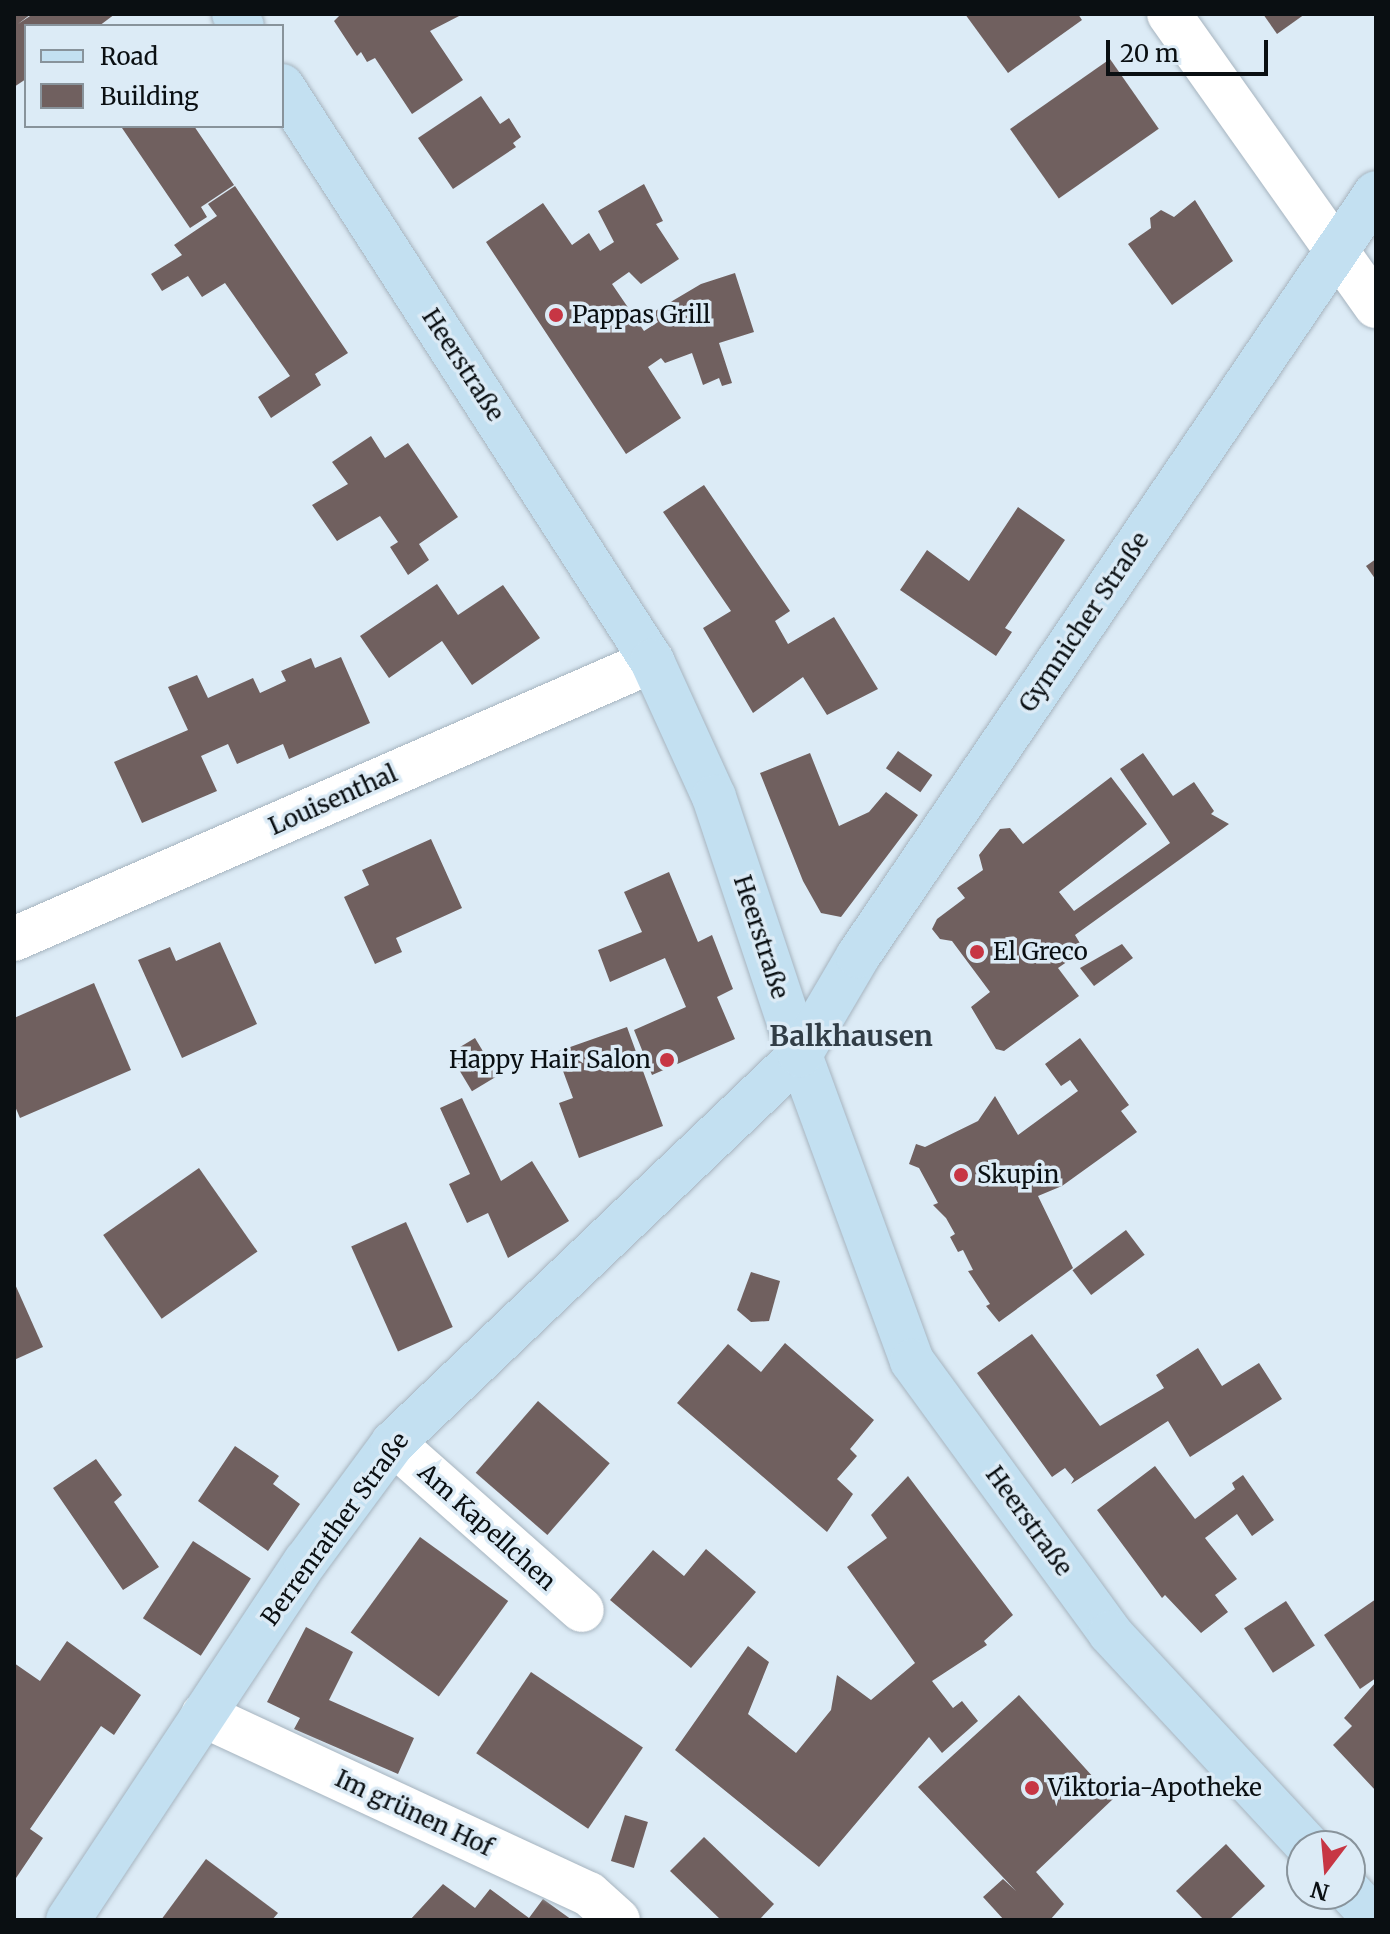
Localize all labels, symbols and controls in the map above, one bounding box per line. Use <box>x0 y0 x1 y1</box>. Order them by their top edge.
legend <box>24 24 284 128</box>
scale bar <box>1110 24 1272 74</box>
text: 20 m <box>1120 38 1179 69</box>
text: Road <box>100 41 158 72</box>
text: Building <box>100 81 199 112</box>
place label: Pappas Grill <box>572 301 710 329</box>
street label: Heerstraße <box>416 303 510 427</box>
marker: Pappas Grill <box>547 306 565 324</box>
street label: Gymnicher Straße <box>1013 527 1155 717</box>
street label: Louisenthal <box>264 759 402 841</box>
street label: Heerstraße <box>728 872 794 1002</box>
place label: El Greco <box>993 938 1088 966</box>
marker: El Greco <box>968 943 986 961</box>
district label: Balkhausen <box>769 1019 933 1053</box>
place label: Happy Hair Salon <box>449 1046 651 1074</box>
marker: Happy Hair Salon <box>658 1051 676 1069</box>
place label: Skupin <box>977 1161 1059 1189</box>
marker: Skupin <box>952 1166 970 1184</box>
street label: Berrenrather Straße <box>255 1427 415 1631</box>
street label: Am Kapellchen <box>412 1458 562 1596</box>
street label: Heerstraße <box>980 1461 1078 1581</box>
street label: Im grünen Hof <box>331 1764 497 1862</box>
place label: Viktoria-Apotheke <box>1048 1774 1262 1802</box>
marker: Viktoria-Apotheke <box>1023 1779 1041 1797</box>
north arrow <box>1286 1830 1366 1910</box>
text: N <box>1308 1875 1332 1907</box>

